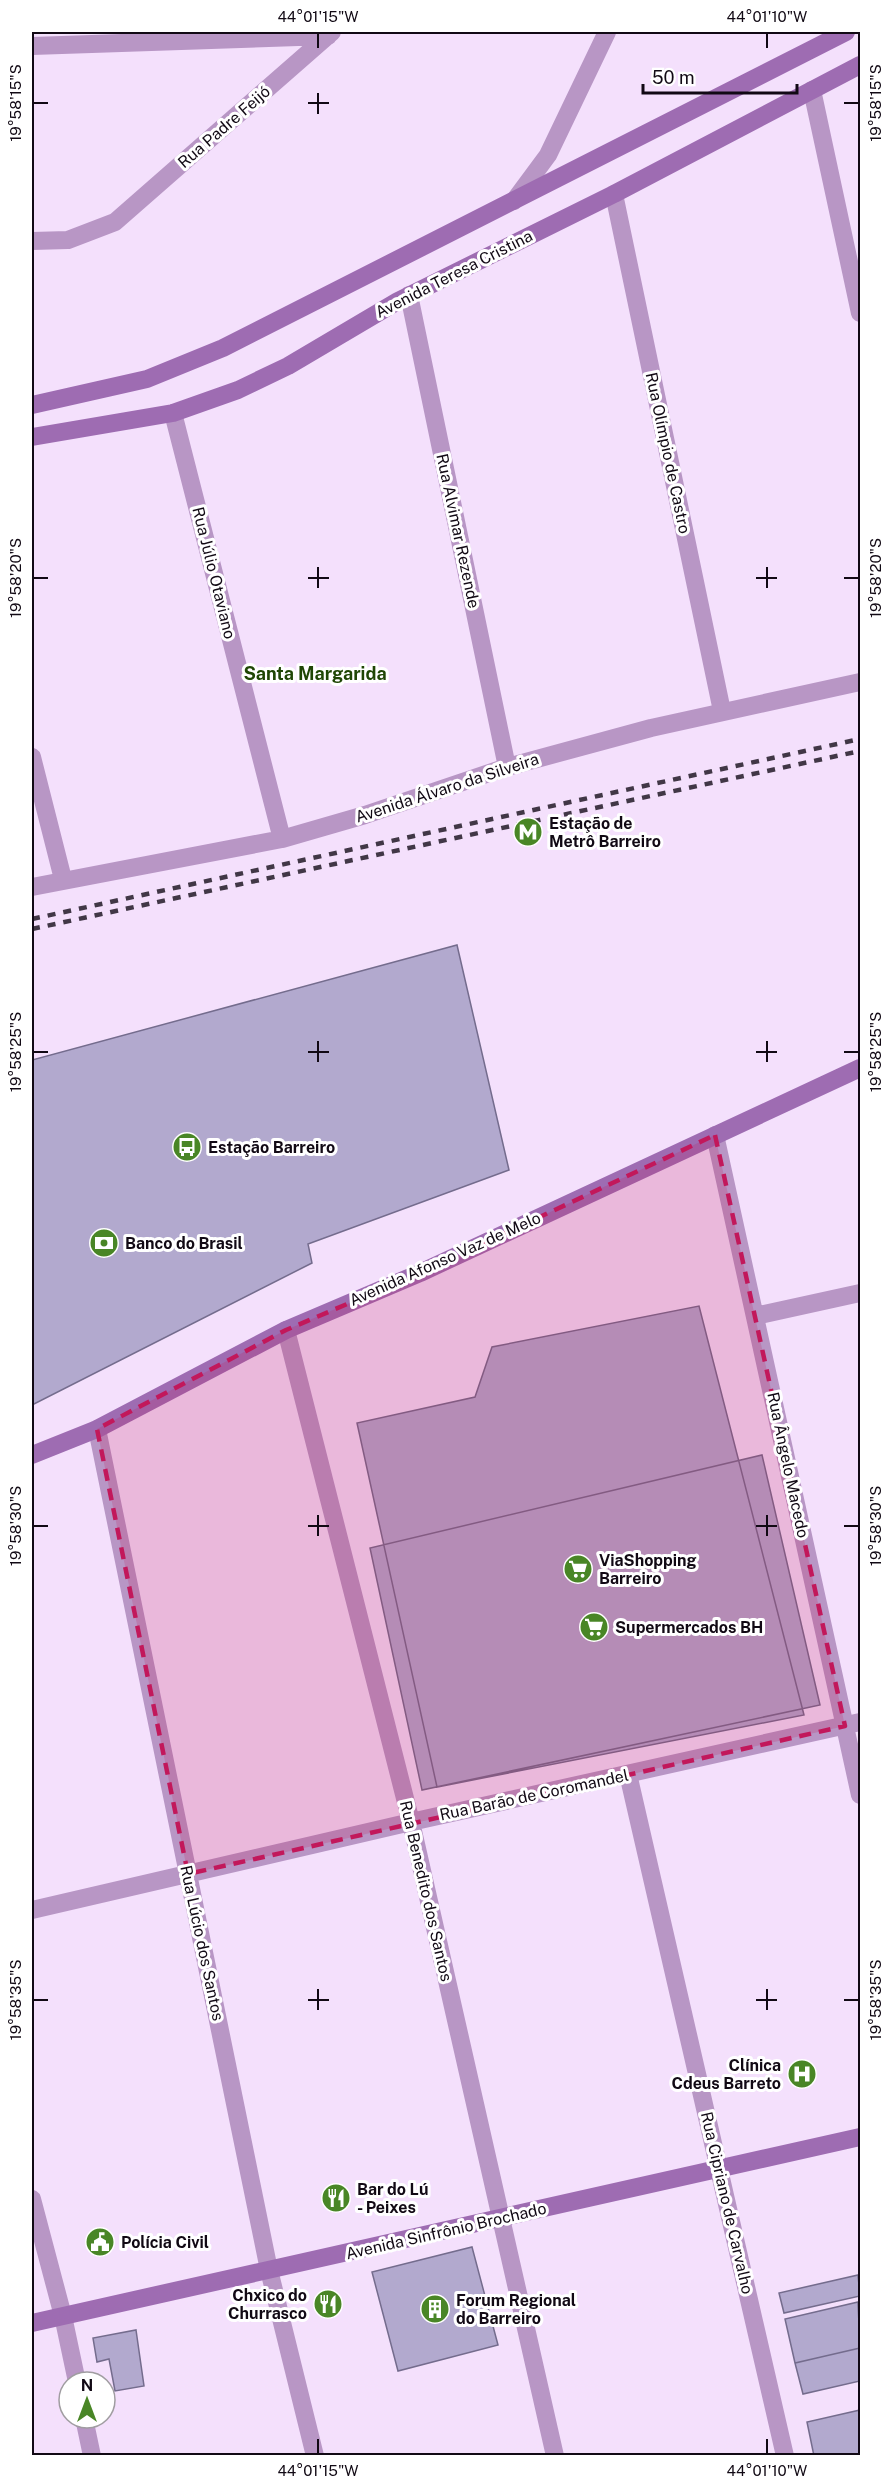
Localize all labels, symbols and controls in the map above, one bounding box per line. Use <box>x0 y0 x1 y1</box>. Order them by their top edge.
text: 44°01'15"W <box>277 8 359 25</box>
text: 44°01'10"W <box>727 8 807 25</box>
scale bar <box>643 57 798 95</box>
text: 19°58'15"S <box>7 64 24 142</box>
text: 19°58'15"S <box>867 64 884 142</box>
text: 50 m <box>652 67 695 88</box>
street label: Rua Padre Feijó <box>174 82 274 172</box>
street label: Avenida Teresa Cristina <box>372 226 536 322</box>
street label: Rua Olímpio de Castro <box>642 371 694 535</box>
street label: Rua Alvimar Rezende <box>432 452 484 610</box>
street label: Rua Júlio Otaviano <box>188 505 240 641</box>
text: 19°58'20"S <box>7 538 24 618</box>
text: 19°58'20"S <box>867 538 884 618</box>
district label: Santa Margarida <box>243 663 387 684</box>
street label: Avenida Álvaro da Silveira <box>353 748 541 827</box>
place label: Estação de Metrô Barreiro <box>549 814 661 851</box>
metro station icon: Estação de Metrô Barreiro <box>512 816 544 848</box>
text: 19°58'25"S <box>7 1012 24 1092</box>
text: 19°58'25"S <box>867 1012 884 1092</box>
bus stop icon: Estação Barreiro <box>171 1131 203 1163</box>
place label: Estação Barreiro <box>208 1138 335 1157</box>
street label: Avenida Afonso Vaz de Melo <box>346 1208 544 1310</box>
bank icon: Banco do Brasil <box>88 1227 120 1259</box>
place label: Banco do Brasil <box>125 1234 243 1253</box>
street label: Rua Ângelo Macedo <box>763 1390 814 1540</box>
text: 19°58'30"S <box>7 1486 24 1566</box>
text: 19°58'30"S <box>867 1486 884 1566</box>
place label: ViaShopping Barreiro <box>599 1551 697 1588</box>
supermarket icon: ViaShopping Barreiro <box>562 1553 594 1585</box>
supermarket icon: Supermercados BH <box>578 1611 610 1643</box>
place label: Supermercados BH <box>615 1618 763 1637</box>
street label: Rua Barão de Coromandel <box>438 1766 630 1824</box>
street label: Rua Benedito dos Santos <box>396 1799 456 1983</box>
street label: Rua Lúcio dos Santos <box>176 1864 228 2022</box>
text: 19°58'35"S <box>7 1960 24 2040</box>
text: 19°58'35"S <box>867 1960 884 2040</box>
place label: Clínica Cdeus Barreto <box>671 2056 781 2093</box>
hospital icon: Clínica Cdeus Barreto <box>786 2058 818 2090</box>
street label: Rua Cipriano de Carvalho <box>697 2110 757 2296</box>
place label: Bar do Lú - Peixes <box>357 2180 429 2217</box>
restaurant icon: Bar do Lú - Peixes <box>320 2182 352 2214</box>
street label: Avenida Sinfrônio Brochado <box>344 2199 548 2263</box>
public building icon: Polícia Civil <box>84 2226 116 2258</box>
place label: Polícia Civil <box>121 2233 209 2252</box>
place label: Chxico do Churrasco <box>228 2286 307 2323</box>
restaurant icon: Chxico do Churrasco <box>312 2288 344 2320</box>
place label: Forum Regional do Barreiro <box>456 2291 576 2328</box>
building icon: Forum Regional do Barreiro <box>419 2293 451 2325</box>
north arrow <box>57 2370 117 2430</box>
text: N <box>81 2376 93 2395</box>
text: 44°01'15"W <box>277 2462 359 2479</box>
text: 44°01'10"W <box>727 2462 807 2479</box>

